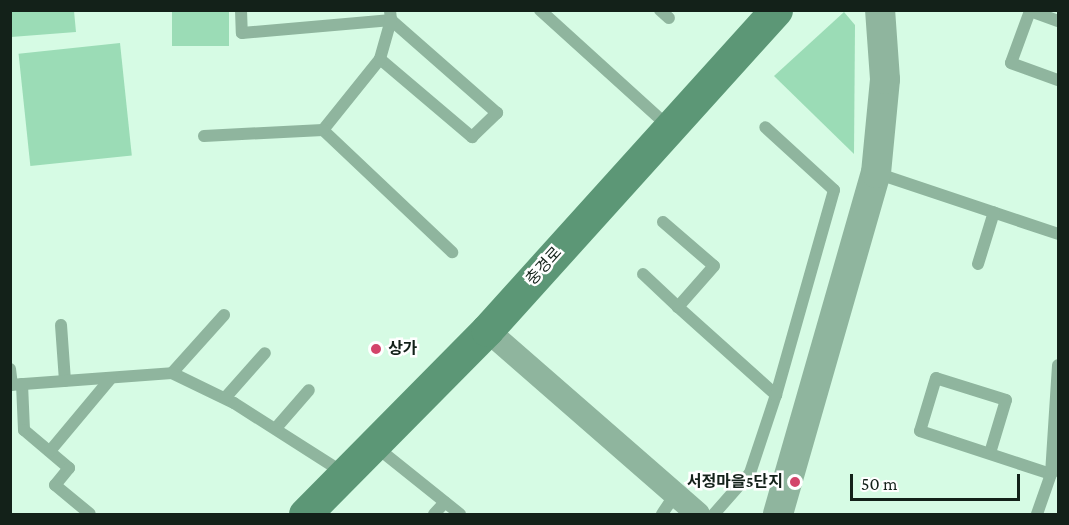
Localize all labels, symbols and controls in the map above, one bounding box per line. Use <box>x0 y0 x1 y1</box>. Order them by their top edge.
street label: 충경로 <box>522 243 566 289</box>
place label: 상가 <box>388 339 417 359</box>
marker: 상가 <box>369 342 383 356</box>
scale bar <box>853 462 1022 500</box>
place label: 서정마을5단지 <box>687 472 783 492</box>
text: 50 m <box>861 474 898 494</box>
marker: 서정마을5단지 <box>788 475 802 489</box>

